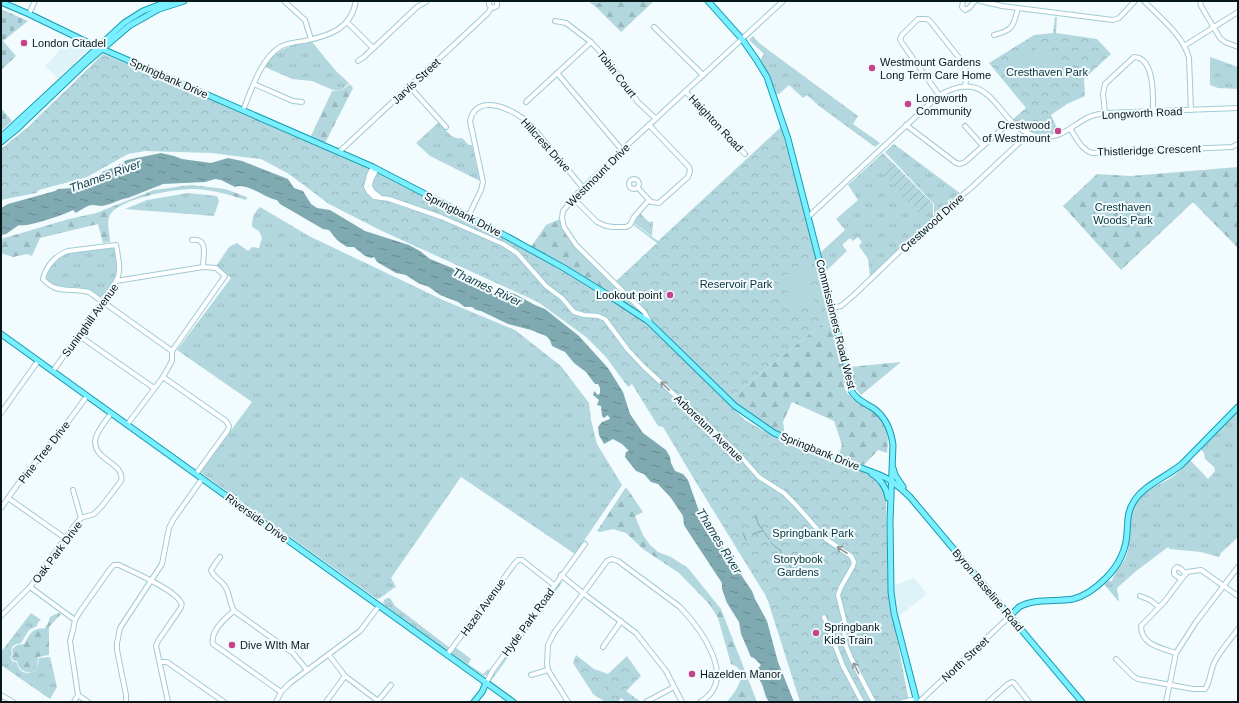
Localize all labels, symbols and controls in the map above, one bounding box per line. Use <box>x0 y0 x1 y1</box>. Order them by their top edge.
place label: London Citadel <box>32 37 106 49</box>
marker: London Citadel <box>19 38 29 48</box>
street label: Tobin Court <box>595 48 639 100</box>
street label: Springbank Drive <box>128 55 210 101</box>
street label: Jarvis Street <box>390 56 442 106</box>
place label: Westmount Gardens Long Term Care Home <box>880 56 991 81</box>
marker: Westmount Gardens Long Term Care Home <box>867 63 877 73</box>
park label: Cresthaven Park <box>1006 66 1088 78</box>
street label: Haighton Road <box>687 92 745 154</box>
place label: Longworth Community <box>916 92 972 117</box>
marker: Longworth Community <box>903 99 913 109</box>
street label: Longworth Road <box>1101 105 1183 121</box>
street label: Hillcrest Drive <box>519 116 573 174</box>
place label: Crestwood of Westmount <box>982 119 1050 144</box>
marker: Crestwood of Westmount <box>1053 126 1063 136</box>
street label: Westmount Drive <box>564 141 632 209</box>
street label: Thistleridge Crescent <box>1097 142 1201 158</box>
water label: Thames River <box>68 156 143 195</box>
street label: Springbank Drive <box>423 190 503 238</box>
street label: Crestwood Drive <box>898 191 966 255</box>
park label: Cresthaven Woods Park <box>1093 201 1153 226</box>
street label: Commissioners Road West <box>814 258 858 390</box>
water label: Thames River <box>450 265 525 310</box>
park label: Reservoir Park <box>700 278 773 290</box>
street label: Suninghill Avenue <box>59 281 121 359</box>
place label: Lookout point <box>596 289 662 301</box>
marker: Lookout point <box>665 290 675 300</box>
one-way arrow <box>660 382 671 391</box>
street label: Arboretum Avenue <box>672 392 746 464</box>
street label: Pine Tree Drive <box>16 418 72 486</box>
street label: Springbank Drive <box>779 430 861 472</box>
street label: Riverside Drive <box>223 491 291 545</box>
water label: Thames River <box>693 506 745 577</box>
street label: Oak Park Drive <box>30 519 84 585</box>
park label: Springbank Park <box>772 527 854 539</box>
one-way arrow <box>836 546 847 555</box>
street label: Byron Baseline Road <box>950 547 1026 633</box>
park label: Storybook Gardens <box>773 553 823 578</box>
street label: Hazel Avenue <box>458 576 508 638</box>
street label: Hyde Park Road <box>499 586 557 658</box>
place label: Springbank Kids Train <box>824 621 880 646</box>
marker: Springbank Kids Train <box>811 628 821 638</box>
street label: North Street <box>939 634 991 684</box>
place label: Dive WIth Mar <box>240 639 310 651</box>
marker: Dive WIth Mar <box>227 640 237 650</box>
one-way arrow <box>852 662 859 674</box>
place label: Hazelden Manor <box>700 668 781 680</box>
marker: Hazelden Manor <box>687 669 697 679</box>

